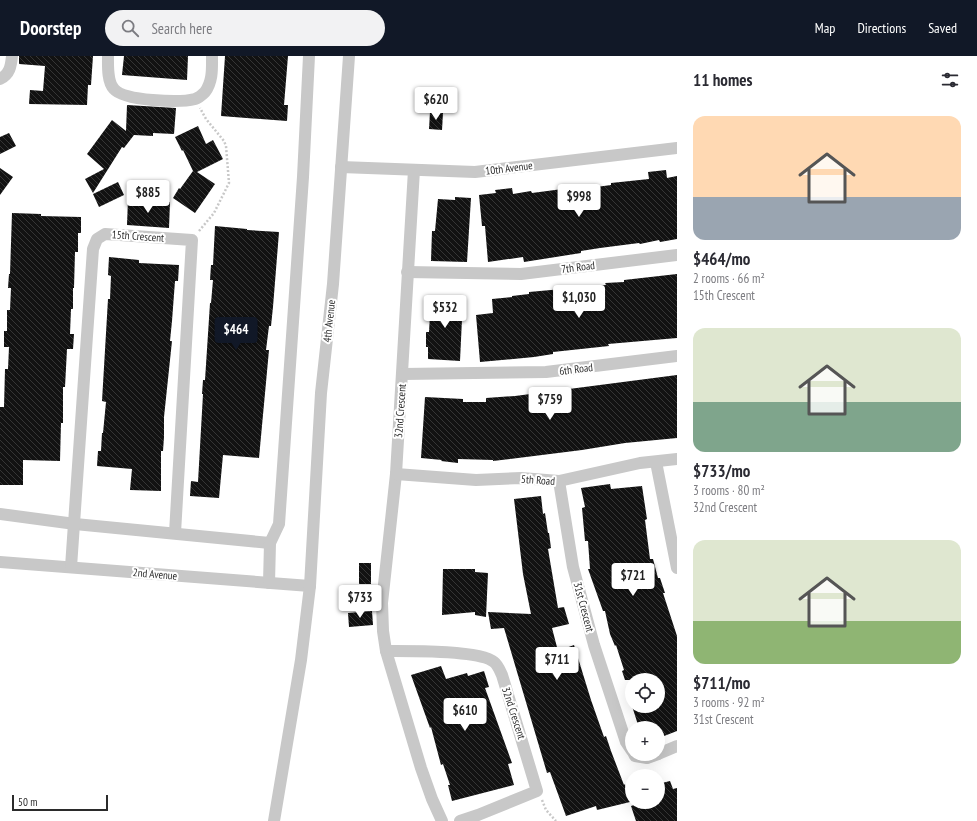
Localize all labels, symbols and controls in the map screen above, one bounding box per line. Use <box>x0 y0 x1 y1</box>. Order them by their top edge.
search box <box>105 10 385 46</box>
text: Doorstep <box>20 16 81 40</box>
icon: search <box>119 17 141 39</box>
text: Search here <box>151 19 212 38</box>
text: Map <box>815 19 835 37</box>
text: Directions <box>857 19 906 37</box>
text: Saved <box>928 19 957 37</box>
text: 11 homes <box>693 69 752 91</box>
icon: filters <box>939 69 961 91</box>
pin: $620 <box>412 87 460 121</box>
text: $620 <box>424 91 448 108</box>
icon: home <box>791 142 863 214</box>
street label: 10th Avenue <box>485 158 534 178</box>
pin: $885 <box>124 180 172 214</box>
text: $885 <box>136 184 160 201</box>
pin: $998 <box>555 184 603 218</box>
text: $998 <box>567 188 591 205</box>
street label: 15th Crescent <box>111 227 165 245</box>
text: $464/mo <box>693 248 750 270</box>
street label: 7th Road <box>560 258 596 276</box>
text: 2 rooms · 66 m² <box>693 270 765 287</box>
pin: $1,030 <box>546 285 612 319</box>
text: 15th Crescent <box>693 287 755 304</box>
text: $1,030 <box>562 289 596 306</box>
pin: $532 <box>421 295 469 329</box>
street label: 4th Avenue <box>320 299 338 343</box>
text: $532 <box>433 299 457 316</box>
pin: $464 <box>212 317 260 351</box>
text: $464 <box>224 321 248 338</box>
icon: home <box>791 354 863 426</box>
street label: 6th Road <box>558 360 594 378</box>
street label: 32nd Crescent <box>391 384 409 438</box>
pin: $759 <box>526 387 574 421</box>
text: $759 <box>538 391 562 408</box>
text: $733/mo <box>693 460 750 482</box>
street label: 5th Road <box>521 472 556 488</box>
text: 3 rooms · 80 m² <box>693 482 765 499</box>
text: 32nd Crescent <box>693 499 757 516</box>
pin: $721 <box>609 563 657 597</box>
street label: 2nd Avenue <box>132 565 178 583</box>
icon: home <box>791 566 863 638</box>
text: $721 <box>621 567 645 584</box>
street label: 31st Crescent <box>571 580 597 634</box>
pin: $733 <box>336 585 384 619</box>
text: $733 <box>348 589 372 606</box>
pin: $711 <box>533 647 581 681</box>
text: $711 <box>545 651 569 668</box>
text: $711/mo <box>693 672 750 694</box>
map controls <box>625 673 665 809</box>
button: locate <box>625 673 665 713</box>
street label: 32nd Crescent <box>499 685 529 741</box>
text: 3 rooms · 92 m² <box>693 694 765 711</box>
pin: $610 <box>441 698 489 732</box>
text: $610 <box>453 702 477 719</box>
text: 31st Crescent <box>693 711 754 728</box>
button: + <box>625 721 665 761</box>
button: − <box>625 769 665 809</box>
scale bar <box>12 793 108 812</box>
text: 50 m <box>18 795 37 809</box>

